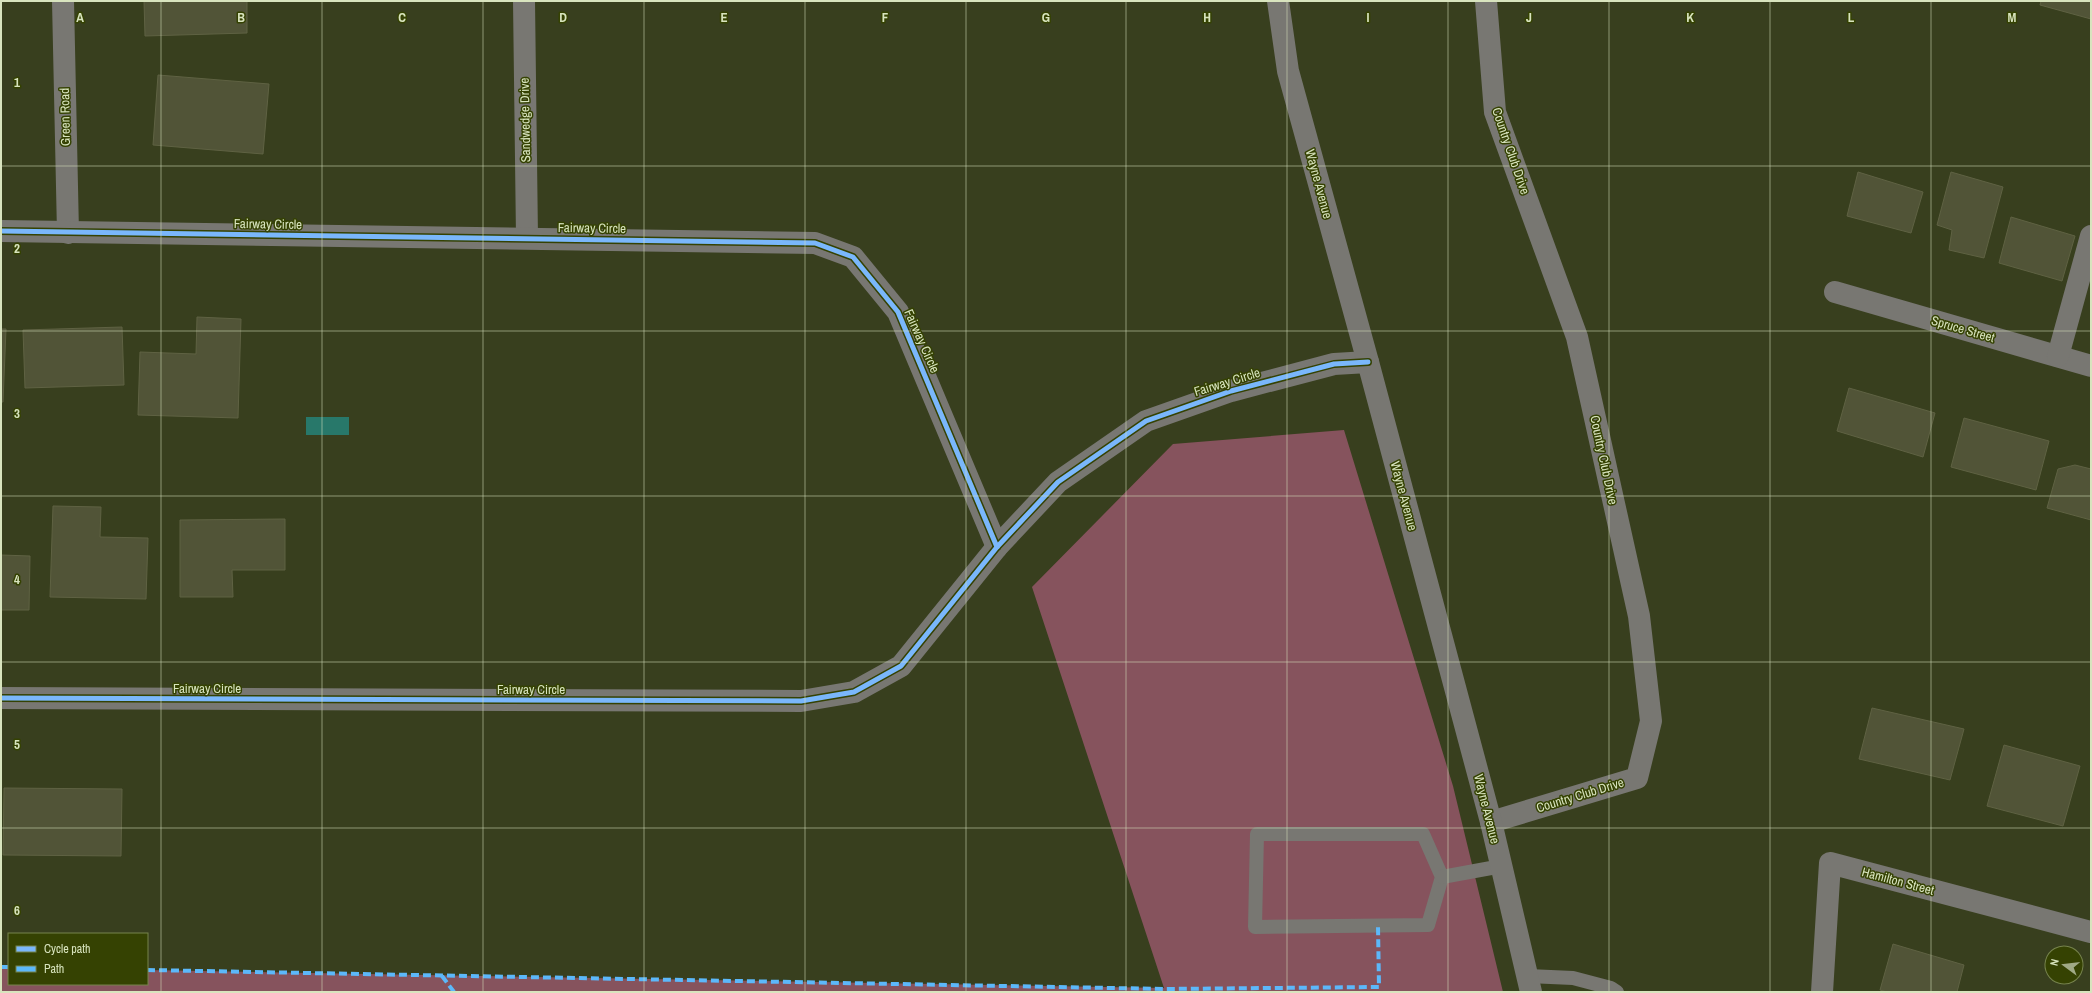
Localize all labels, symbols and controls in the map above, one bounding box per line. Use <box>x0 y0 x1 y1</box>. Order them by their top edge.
text: A <box>76 9 84 26</box>
text: B <box>237 9 245 26</box>
text: C <box>398 9 406 26</box>
text: D <box>559 9 567 26</box>
text: E <box>720 9 728 26</box>
text: F <box>882 9 889 26</box>
text: G <box>1042 9 1050 26</box>
text: H <box>1203 9 1211 26</box>
text: I <box>1367 9 1370 26</box>
text: J <box>1526 9 1532 26</box>
text: K <box>1686 9 1694 26</box>
text: L <box>1848 9 1855 26</box>
text: M <box>2008 9 2017 26</box>
text: 1 <box>14 74 20 91</box>
street label: Sandwedge Drive <box>516 77 534 163</box>
street label: Green Road <box>56 88 74 146</box>
street label: Country Club Drive <box>1488 105 1534 197</box>
street label: Wayne Avenue <box>1302 147 1336 221</box>
street label: Fairway Circle <box>234 215 302 233</box>
street label: Fairway Circle <box>558 219 626 237</box>
text: 2 <box>14 240 20 257</box>
street label: Fairway Circle <box>900 306 944 376</box>
street label: Spruce Street <box>1929 312 1997 346</box>
street label: Fairway Circle <box>1192 364 1262 400</box>
text: 3 <box>14 405 20 422</box>
street label: Country Club Drive <box>1586 414 1622 506</box>
street label: Wayne Avenue <box>1387 459 1421 533</box>
text: 4 <box>14 571 20 588</box>
street label: Fairway Circle <box>173 680 241 697</box>
street label: Fairway Circle <box>497 681 565 698</box>
text: 5 <box>14 736 20 753</box>
street label: Wayne Avenue <box>1470 772 1504 846</box>
street label: Country Club Drive <box>1534 774 1626 816</box>
street label: Hamilton Street <box>1860 863 1936 899</box>
text: 6 <box>14 902 20 919</box>
legend <box>8 933 148 985</box>
text: Cycle path <box>44 941 91 957</box>
north arrow <box>2044 945 2084 985</box>
text: N <box>2047 957 2062 967</box>
text: Path <box>44 961 64 977</box>

